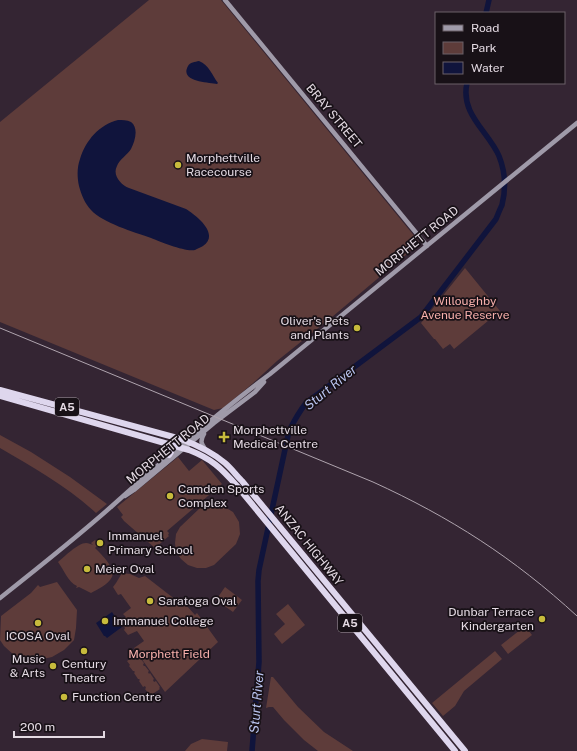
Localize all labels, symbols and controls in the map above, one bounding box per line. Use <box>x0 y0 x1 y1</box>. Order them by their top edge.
legend <box>435 12 565 84</box>
text: Road <box>471 21 499 35</box>
text: Park <box>471 41 497 55</box>
text: Water <box>471 61 505 75</box>
street label: BRAY STREET <box>303 81 365 151</box>
place label: Morphettville Racecourse <box>186 151 260 179</box>
marker: Morphettville Racecourse <box>173 160 183 170</box>
street label: MORPHETT ROAD <box>373 203 461 279</box>
park label: Willoughby Avenue Reserve <box>420 294 510 322</box>
place label: Oliver's Pets and Plants <box>280 314 349 342</box>
marker: Oliver's Pets and Plants <box>352 323 362 333</box>
water label: Sturt River <box>301 362 360 413</box>
road number: A5 <box>55 398 79 416</box>
street label: MORPHETT ROAD <box>124 411 212 487</box>
place label: Morphettville Medical Centre <box>233 423 318 451</box>
marker: Morphettville Medical Centre <box>218 431 230 443</box>
place label: Camden Sports Complex <box>178 482 264 510</box>
marker: Camden Sports Complex <box>165 491 175 501</box>
street label: ANZAC HIGHWAY <box>272 502 346 589</box>
place label: Immanuel Primary School <box>108 529 193 557</box>
marker: Immanuel Primary School <box>95 538 105 548</box>
place label: Meier Oval <box>95 562 155 576</box>
marker: Meier Oval <box>82 564 92 574</box>
place label: Saratoga Oval <box>158 594 237 608</box>
marker: Saratoga Oval <box>145 596 155 606</box>
place label: Dunbar Terrace Kindergarten <box>448 605 534 633</box>
place label: Immanuel College <box>113 614 214 628</box>
road number: A5 <box>338 614 362 632</box>
marker: Dunbar Terrace Kindergarten <box>537 614 547 624</box>
marker: Immanuel College <box>100 616 110 626</box>
marker: ICOSA Oval <box>33 618 43 628</box>
place label: ICOSA Oval <box>6 629 71 643</box>
marker: Century Theatre <box>79 646 89 656</box>
park label: Morphett Field <box>128 647 210 661</box>
place label: Music & Arts <box>10 652 45 680</box>
place label: Century Theatre <box>62 657 107 685</box>
marker: Music & Arts <box>48 661 58 671</box>
water label: Sturt River <box>246 670 267 734</box>
place label: Function Centre <box>72 690 161 704</box>
marker: Function Centre <box>59 692 69 702</box>
scale bar <box>14 713 104 739</box>
text: 200 m <box>20 720 55 734</box>

